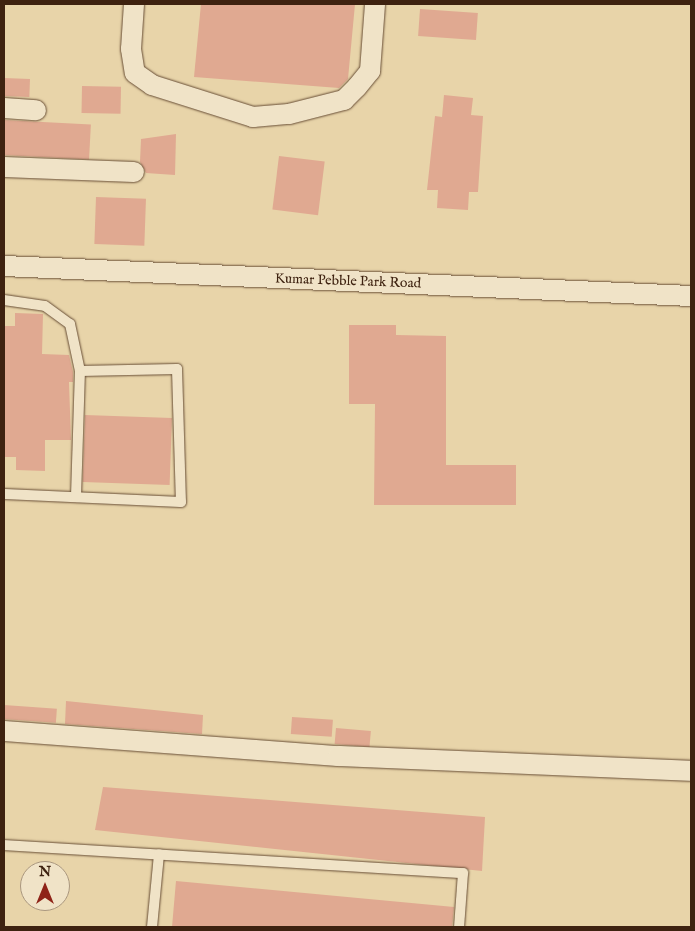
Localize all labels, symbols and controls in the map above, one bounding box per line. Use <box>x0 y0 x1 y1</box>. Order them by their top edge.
street label: Kumar Pebble Park Road <box>275 270 421 292</box>
north arrow <box>20 861 70 911</box>
text: N <box>39 863 51 881</box>

